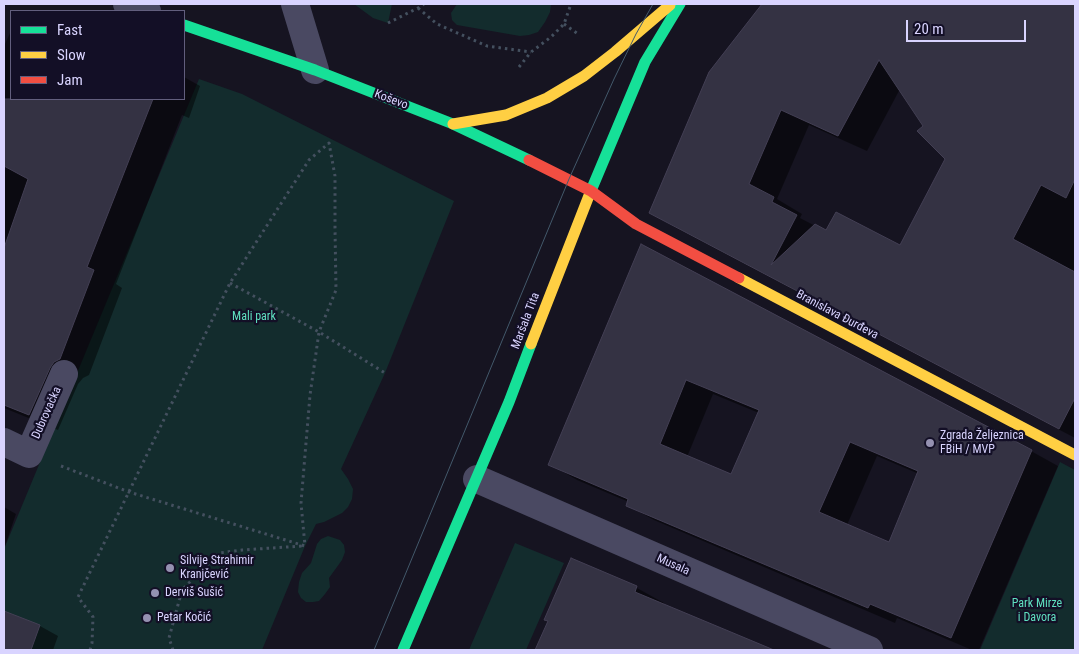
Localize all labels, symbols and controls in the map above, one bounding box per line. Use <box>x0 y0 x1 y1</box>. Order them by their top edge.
legend <box>10 10 185 100</box>
scale bar <box>909 10 1029 42</box>
text: 20 m <box>914 20 944 38</box>
text: Fast <box>57 21 82 39</box>
text: Slow <box>57 46 86 64</box>
text: Jam <box>57 71 83 89</box>
street label: Koševo <box>372 87 410 113</box>
street label: Branislava Đurđeva <box>793 287 881 343</box>
street label: Maršala Tita <box>509 291 543 351</box>
park label: Mali park <box>232 310 276 324</box>
street label: Dubrovačka <box>29 385 65 441</box>
place label: Zgrada Željeznica FBiH / MVP <box>940 429 1024 457</box>
marker: Zgrada Željeznica FBiH / MVP <box>924 437 936 449</box>
street label: Musala <box>654 551 692 579</box>
place label: Silvije Strahimir Kranjčević <box>180 554 254 582</box>
marker: Silvije Strahimir Kranjčević <box>164 562 176 574</box>
place label: Derviš Sušić <box>165 586 223 600</box>
marker: Derviš Sušić <box>149 587 161 599</box>
park label: Park Mirze i Davora <box>1012 597 1062 625</box>
place label: Petar Kočić <box>157 611 211 625</box>
marker: Petar Kočić <box>141 612 153 624</box>

